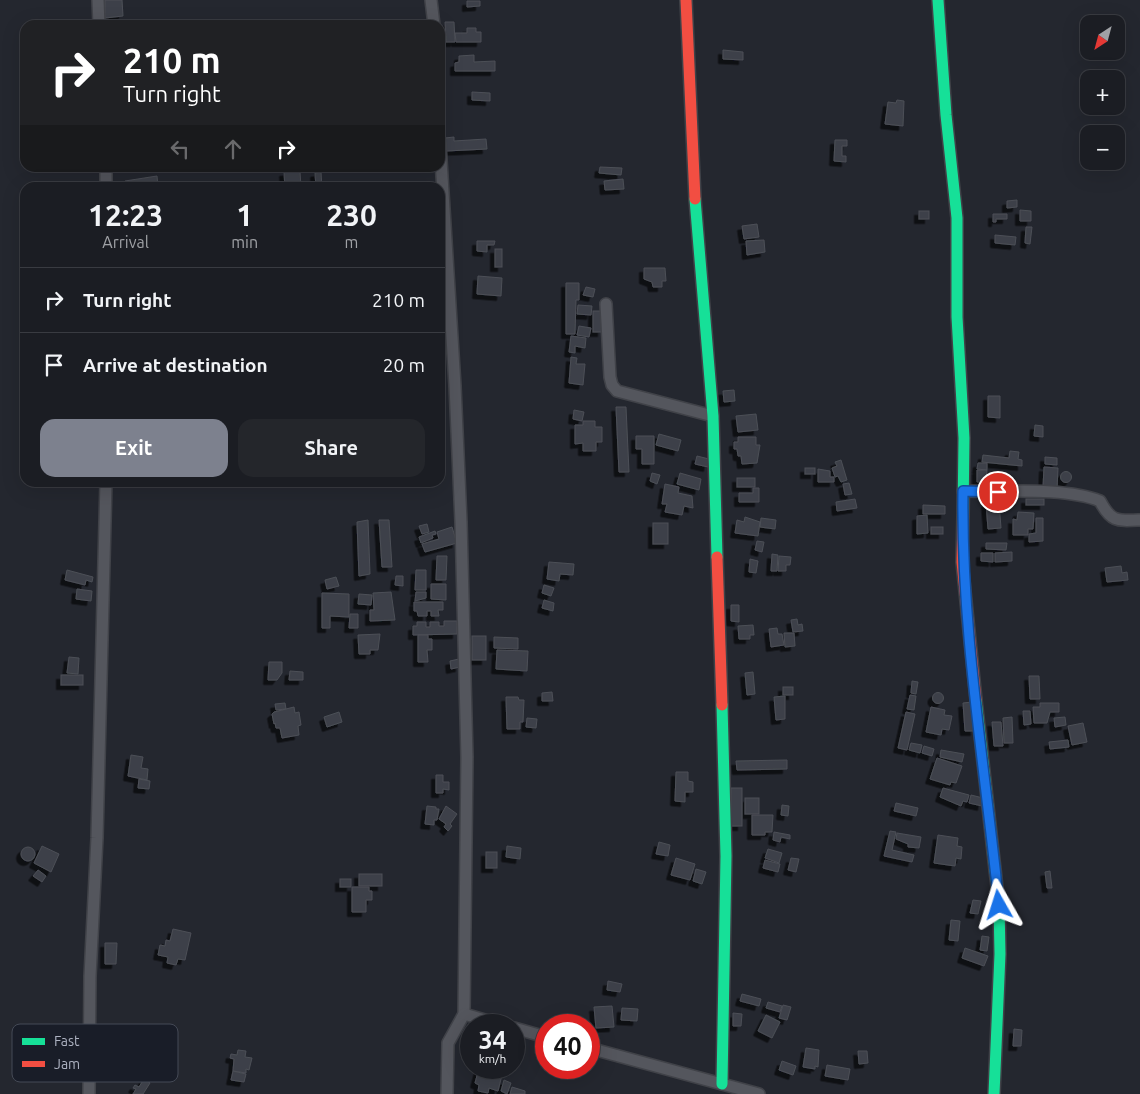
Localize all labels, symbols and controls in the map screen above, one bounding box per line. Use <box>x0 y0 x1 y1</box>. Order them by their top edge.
north arrow <box>1080 15 1125 60</box>
map controls <box>1080 15 1125 170</box>
icon: right <box>40 40 105 105</box>
text: 210 m <box>123 40 221 80</box>
button: + <box>1080 70 1125 115</box>
text: Turn right <box>123 81 221 106</box>
button: − <box>1080 125 1125 170</box>
icon: left <box>166 135 194 163</box>
icon: ahead <box>219 135 247 163</box>
icon: right <box>272 135 300 163</box>
text: 12:23 <box>88 198 163 232</box>
text: 1 <box>236 198 253 232</box>
text: 230 <box>326 198 377 232</box>
text: Arrival <box>102 233 149 251</box>
text: min <box>231 233 258 251</box>
text: m <box>345 233 358 251</box>
icon: right <box>40 286 68 314</box>
text: Turn right <box>83 289 171 311</box>
text: 210 m <box>372 289 425 311</box>
icon: arrive <box>40 351 68 379</box>
text: Arrive at destination <box>83 354 268 376</box>
text: 20 m <box>383 354 425 376</box>
button: Exit <box>40 419 228 477</box>
button: Share <box>238 419 425 477</box>
pin <box>977 471 1019 513</box>
icon: arrive <box>984 478 1012 506</box>
position arrow <box>972 878 1024 930</box>
speed limit sign: 40 <box>535 1014 600 1079</box>
legend <box>12 1024 178 1082</box>
text: 34 <box>478 1026 507 1054</box>
text: Fast <box>54 1033 80 1049</box>
text: km/h <box>479 1052 506 1065</box>
text: Jam <box>54 1056 80 1072</box>

